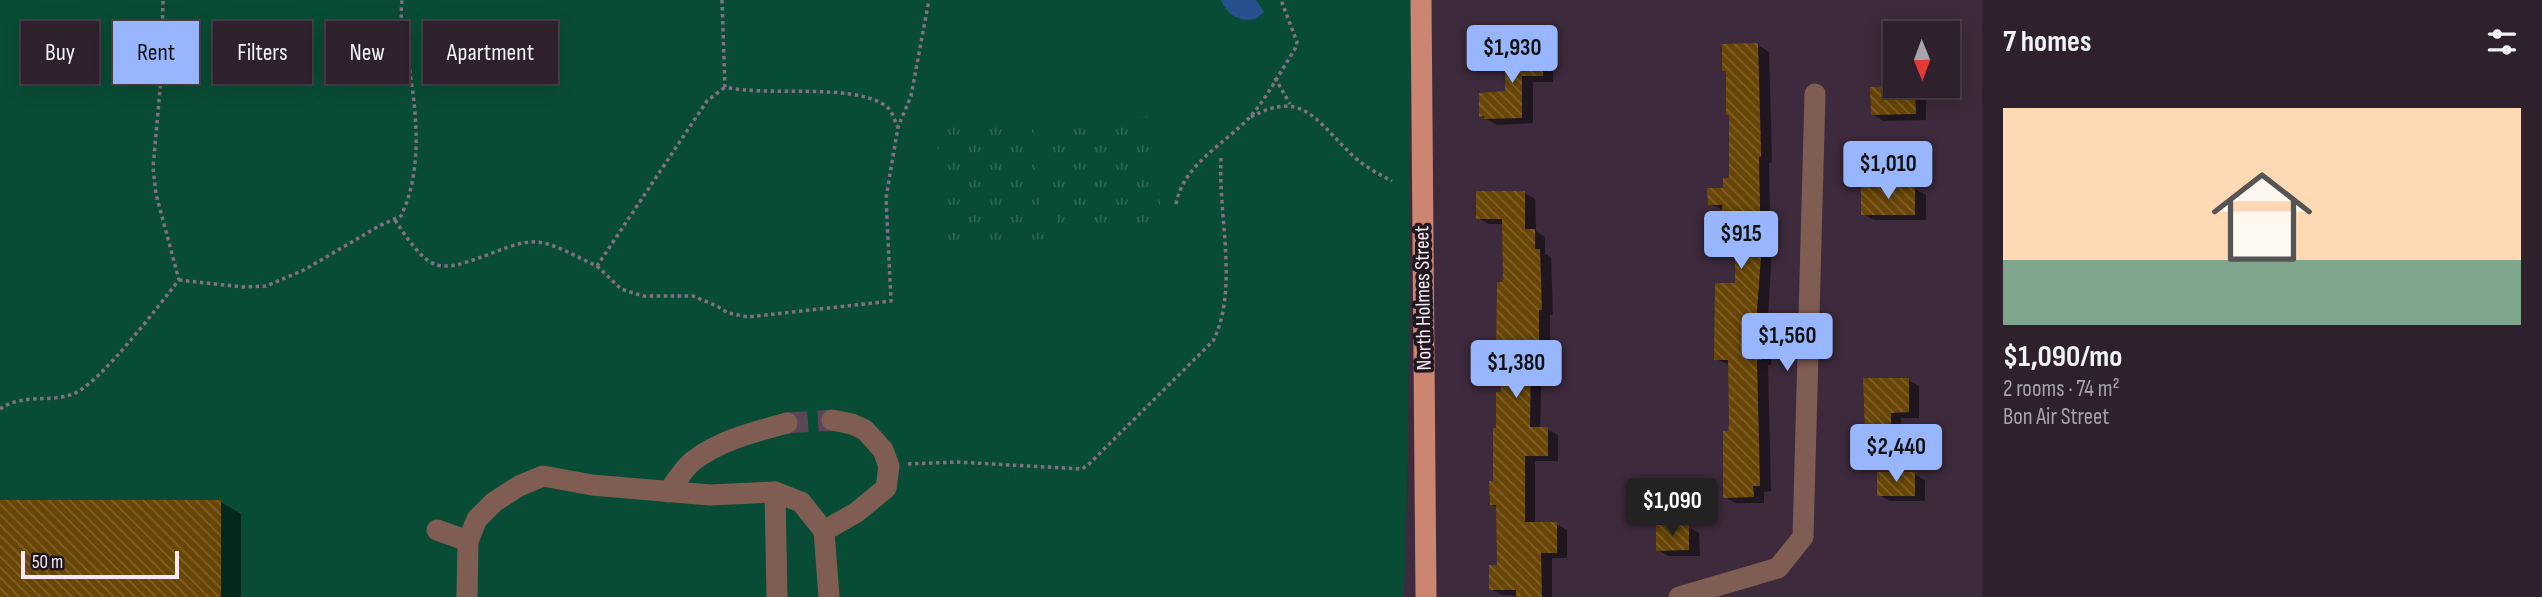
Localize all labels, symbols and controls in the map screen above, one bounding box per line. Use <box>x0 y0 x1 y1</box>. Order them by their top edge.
chip: Buy <box>21 21 99 84</box>
chip: Rent <box>113 21 199 84</box>
chip: Filters <box>213 21 312 84</box>
chip: New <box>326 21 409 84</box>
chip: Apartment <box>423 21 558 84</box>
north arrow <box>1883 21 1960 98</box>
map controls <box>1883 21 1960 98</box>
icon: filters <box>2483 23 2521 61</box>
text: 7 homes <box>2003 24 2091 60</box>
pin: $1,930 <box>1455 25 1569 85</box>
text: $1,930 <box>1483 34 1541 62</box>
pin: $1,010 <box>1831 142 1945 201</box>
text: $1,010 <box>1859 150 1917 178</box>
icon: home <box>2199 154 2325 280</box>
pin: $915 <box>1700 212 1782 271</box>
text: $915 <box>1720 220 1762 248</box>
street label: North Holmes Street <box>1409 225 1437 371</box>
pin: $1,560 <box>1730 314 1844 373</box>
text: $1,560 <box>1758 322 1816 350</box>
text: $1,090/mo <box>2003 339 2122 375</box>
pin: $1,380 <box>1459 340 1573 400</box>
text: $1,380 <box>1487 349 1545 377</box>
text: 2 rooms · 74 m² <box>2003 375 2120 403</box>
text: Bon Air Street <box>2003 403 2109 431</box>
pin: $2,440 <box>1839 424 1953 484</box>
text: $2,440 <box>1866 433 1926 461</box>
pin: $1,090 <box>1615 478 1729 538</box>
text: $1,090 <box>1642 487 1702 515</box>
scale bar <box>21 548 178 580</box>
text: 50 m <box>32 551 63 574</box>

